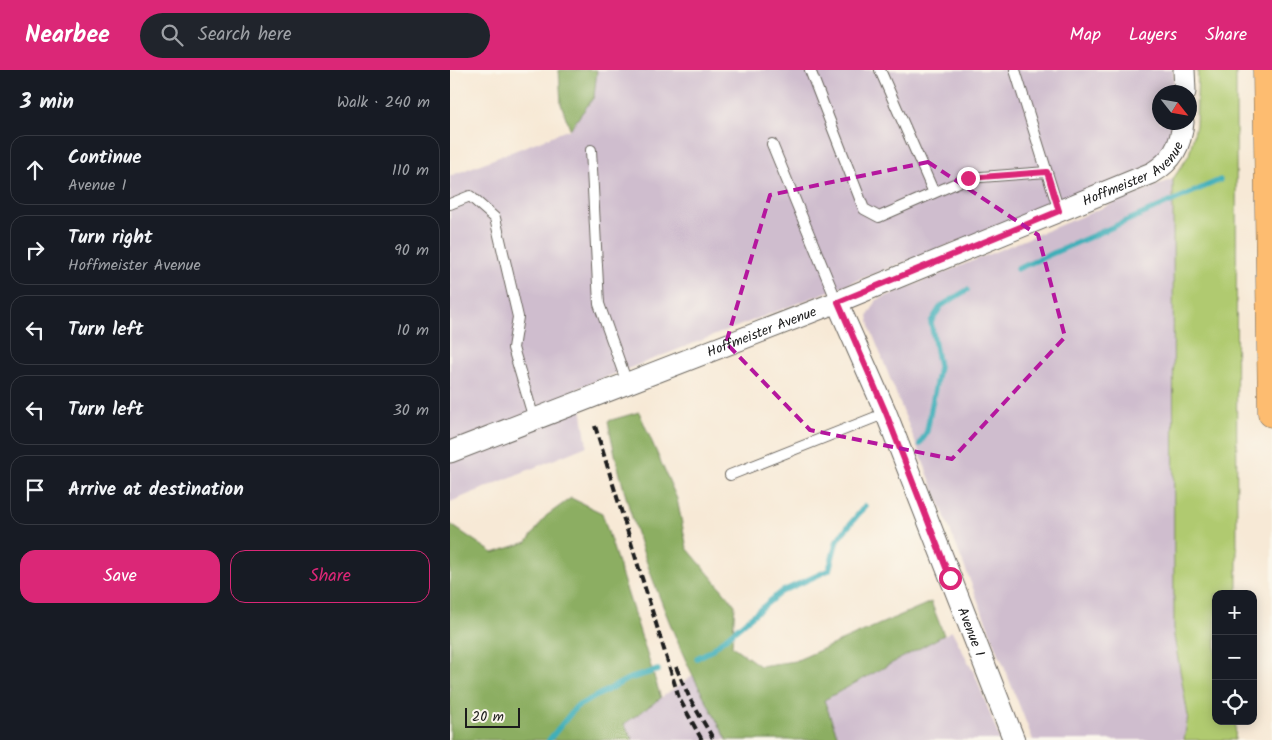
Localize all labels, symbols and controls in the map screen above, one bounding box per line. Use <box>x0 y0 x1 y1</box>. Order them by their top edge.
search box <box>140 13 490 58</box>
text: Nearbee <box>25 16 110 55</box>
text: Search here <box>198 20 292 50</box>
icon: search <box>158 21 186 49</box>
text: Map <box>1070 21 1101 50</box>
text: Layers <box>1129 21 1177 50</box>
text: Share <box>1205 21 1247 50</box>
north arrow <box>1152 85 1197 130</box>
text: 3 min <box>20 86 74 119</box>
text: Walk · 240 m <box>337 90 430 115</box>
street label: Hoffmeister Avenue <box>1079 138 1190 212</box>
text: Continue <box>68 143 141 173</box>
icon: ahead <box>21 156 49 184</box>
text: 110 m <box>392 158 429 183</box>
route end <box>957 167 980 190</box>
text: Avenue I <box>68 173 126 198</box>
text: Turn right <box>68 223 153 253</box>
icon: right <box>21 236 49 264</box>
text: 90 m <box>394 238 429 263</box>
text: Hoffmeister Avenue <box>68 253 201 278</box>
street label: Hoffmeister Avenue <box>704 301 821 363</box>
text: Turn left <box>68 315 143 345</box>
icon: left <box>21 316 49 344</box>
text: 10 m <box>397 318 429 343</box>
text: Turn left <box>68 395 143 425</box>
icon: left <box>21 396 49 424</box>
text: 30 m <box>393 398 429 423</box>
text: Arrive at destination <box>68 475 244 505</box>
icon: arrive <box>21 476 49 504</box>
button: Save <box>20 550 220 603</box>
button: Share <box>230 550 430 603</box>
route start <box>939 567 962 590</box>
map controls <box>1212 590 1257 725</box>
button: + <box>1212 590 1257 635</box>
street label: Avenue I <box>951 604 990 660</box>
button: − <box>1212 635 1257 680</box>
button: locate <box>1212 680 1257 725</box>
scale bar <box>465 705 520 728</box>
text: 20 m <box>472 706 504 728</box>

